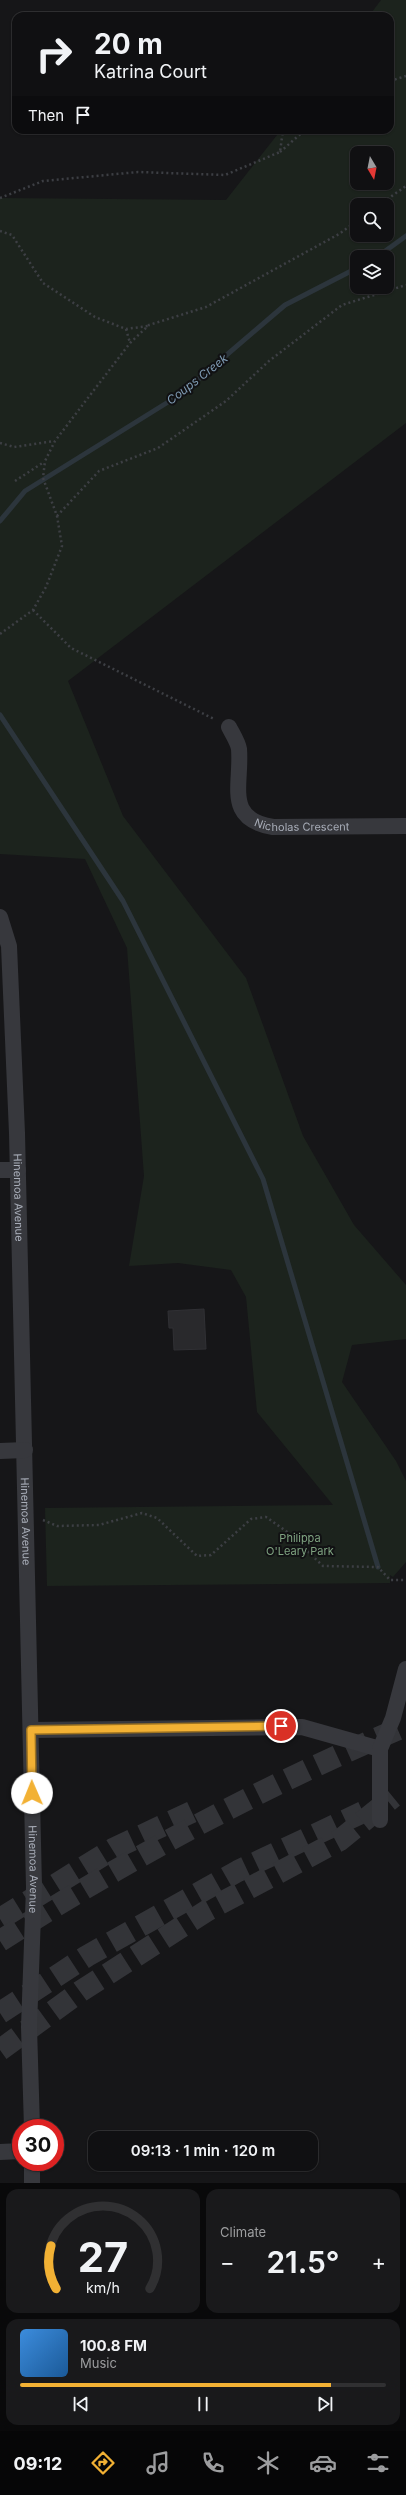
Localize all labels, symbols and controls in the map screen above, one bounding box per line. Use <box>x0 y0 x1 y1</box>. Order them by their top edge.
text: 20 m <box>94 27 163 61</box>
icon: right <box>28 28 80 80</box>
text: Katrina Court <box>94 61 207 82</box>
icon: arrive <box>72 104 94 126</box>
text: Then <box>28 106 64 125</box>
north arrow <box>350 146 394 190</box>
map controls <box>350 146 394 294</box>
button: search <box>350 198 394 242</box>
button: layers <box>350 250 394 294</box>
water label: Coups Creek <box>163 350 231 408</box>
street label: Nicholas Crescent <box>252 815 350 834</box>
street label: Hinemoa Avenue <box>10 1153 26 1242</box>
street label: Hinemoa Avenue <box>18 1477 34 1566</box>
park label: Philippa O'Leary Park <box>266 1531 334 1558</box>
pin <box>264 1709 298 1743</box>
icon: arrive <box>270 1715 292 1737</box>
position arrow <box>11 1772 53 1814</box>
street label: Hinemoa Avenue <box>26 1825 41 1914</box>
speed limit sign: 30 <box>12 2119 64 2171</box>
text: 09:13 · 1 min · 120 m <box>131 2141 275 2160</box>
text: Climate <box>220 2224 266 2240</box>
text: 27 <box>78 2232 128 2282</box>
text: 21.5° <box>266 2244 340 2280</box>
text: − <box>220 2249 235 2275</box>
text: + <box>371 2249 386 2275</box>
text: km/h <box>86 2279 120 2296</box>
text: 100.8 FM <box>80 2336 147 2355</box>
text: Music <box>80 2355 117 2371</box>
icon: previous <box>70 2393 92 2415</box>
icon: pause <box>192 2393 214 2415</box>
icon: next <box>314 2393 336 2415</box>
icon: directions <box>89 2449 117 2477</box>
icon: music <box>144 2449 172 2477</box>
icon: phone <box>199 2449 227 2477</box>
icon: climate <box>254 2449 282 2477</box>
icon: car <box>309 2449 337 2477</box>
icon: filters <box>364 2449 392 2477</box>
text: 09:12 <box>14 2453 62 2474</box>

